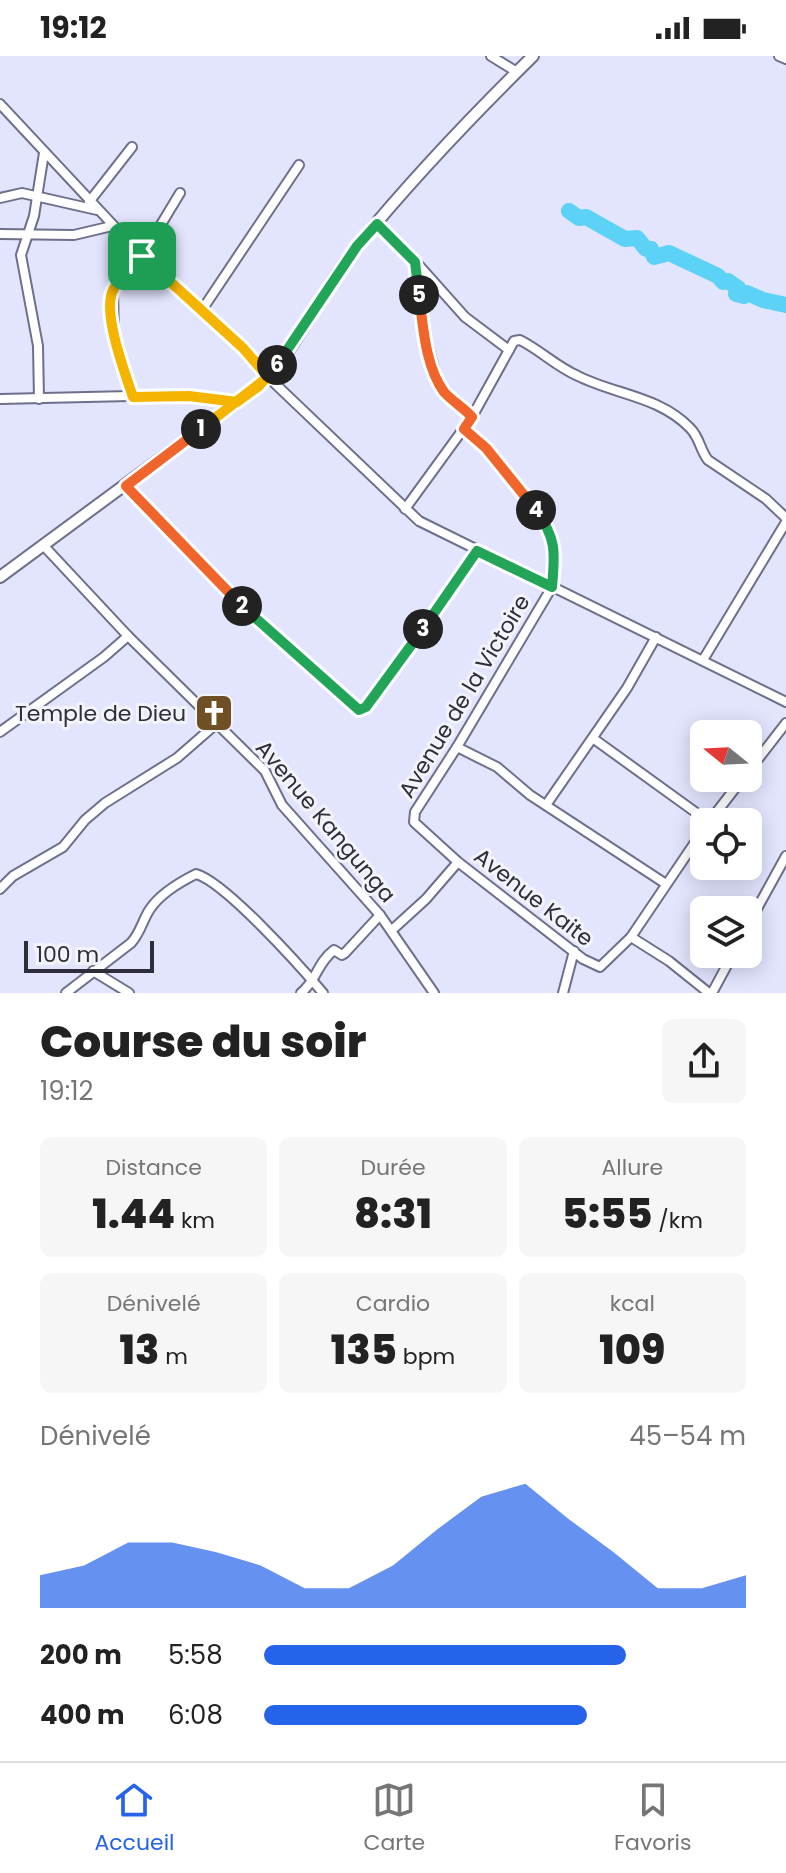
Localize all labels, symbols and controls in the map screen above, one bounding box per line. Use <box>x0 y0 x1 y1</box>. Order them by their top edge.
text: 19:12 <box>40 6 107 49</box>
pin <box>108 222 176 290</box>
icon: arrive <box>120 234 164 278</box>
pin: 5 <box>399 275 439 315</box>
text: 5 <box>412 279 426 310</box>
pin: 6 <box>257 345 297 385</box>
text: 6 <box>270 349 284 380</box>
pin: 1 <box>181 409 221 449</box>
text: 1 <box>197 413 205 444</box>
pin: 4 <box>516 490 556 530</box>
text: 4 <box>529 494 543 525</box>
pin: 2 <box>222 586 262 626</box>
street label: Avenue de la Victoire <box>391 589 537 804</box>
text: 2 <box>236 590 248 621</box>
pin: 3 <box>403 609 443 649</box>
text: 3 <box>416 613 430 644</box>
church icon: Temple de Dieu <box>193 692 235 734</box>
place label: Temple de Dieu <box>15 698 186 729</box>
north arrow <box>690 720 762 792</box>
map controls <box>690 720 762 968</box>
street label: Avenue Kangunga <box>248 733 403 909</box>
button: locate <box>690 808 762 880</box>
street label: Avenue Kaite <box>468 841 600 954</box>
button: layers <box>690 896 762 968</box>
scale bar <box>24 937 154 973</box>
text: 100 m <box>36 939 99 970</box>
text: Course du soir <box>40 1011 366 1072</box>
button: share <box>662 1019 746 1103</box>
text: 19:12 <box>40 1073 94 1109</box>
text: Distance <box>105 1152 202 1183</box>
text: Durée <box>360 1152 426 1183</box>
text: Allure <box>602 1152 663 1183</box>
text: 1.44 <box>92 1186 175 1242</box>
text: 8:31 <box>354 1186 432 1242</box>
text: 5:55 <box>562 1186 652 1242</box>
text: km <box>175 1205 215 1236</box>
text: /km <box>652 1205 703 1236</box>
text: Dénivelé <box>107 1288 201 1319</box>
text: Cardio <box>356 1288 430 1319</box>
text: kcal <box>610 1288 655 1319</box>
text: 13 <box>119 1322 159 1378</box>
text: 135 <box>331 1322 397 1378</box>
text: 109 <box>599 1322 665 1378</box>
text: m <box>159 1341 188 1372</box>
text: bpm <box>397 1341 455 1372</box>
text: Dénivelé <box>40 1418 151 1454</box>
text: 45–54 m <box>629 1418 746 1454</box>
text: 200 m <box>40 1637 122 1673</box>
text: 5:58 <box>168 1637 223 1673</box>
text: 400 m <box>40 1697 125 1733</box>
text: 6:08 <box>168 1697 223 1733</box>
tab: Accueil <box>94 1778 175 1859</box>
tab: Carte <box>363 1778 425 1859</box>
tab: Favoris <box>614 1778 692 1859</box>

